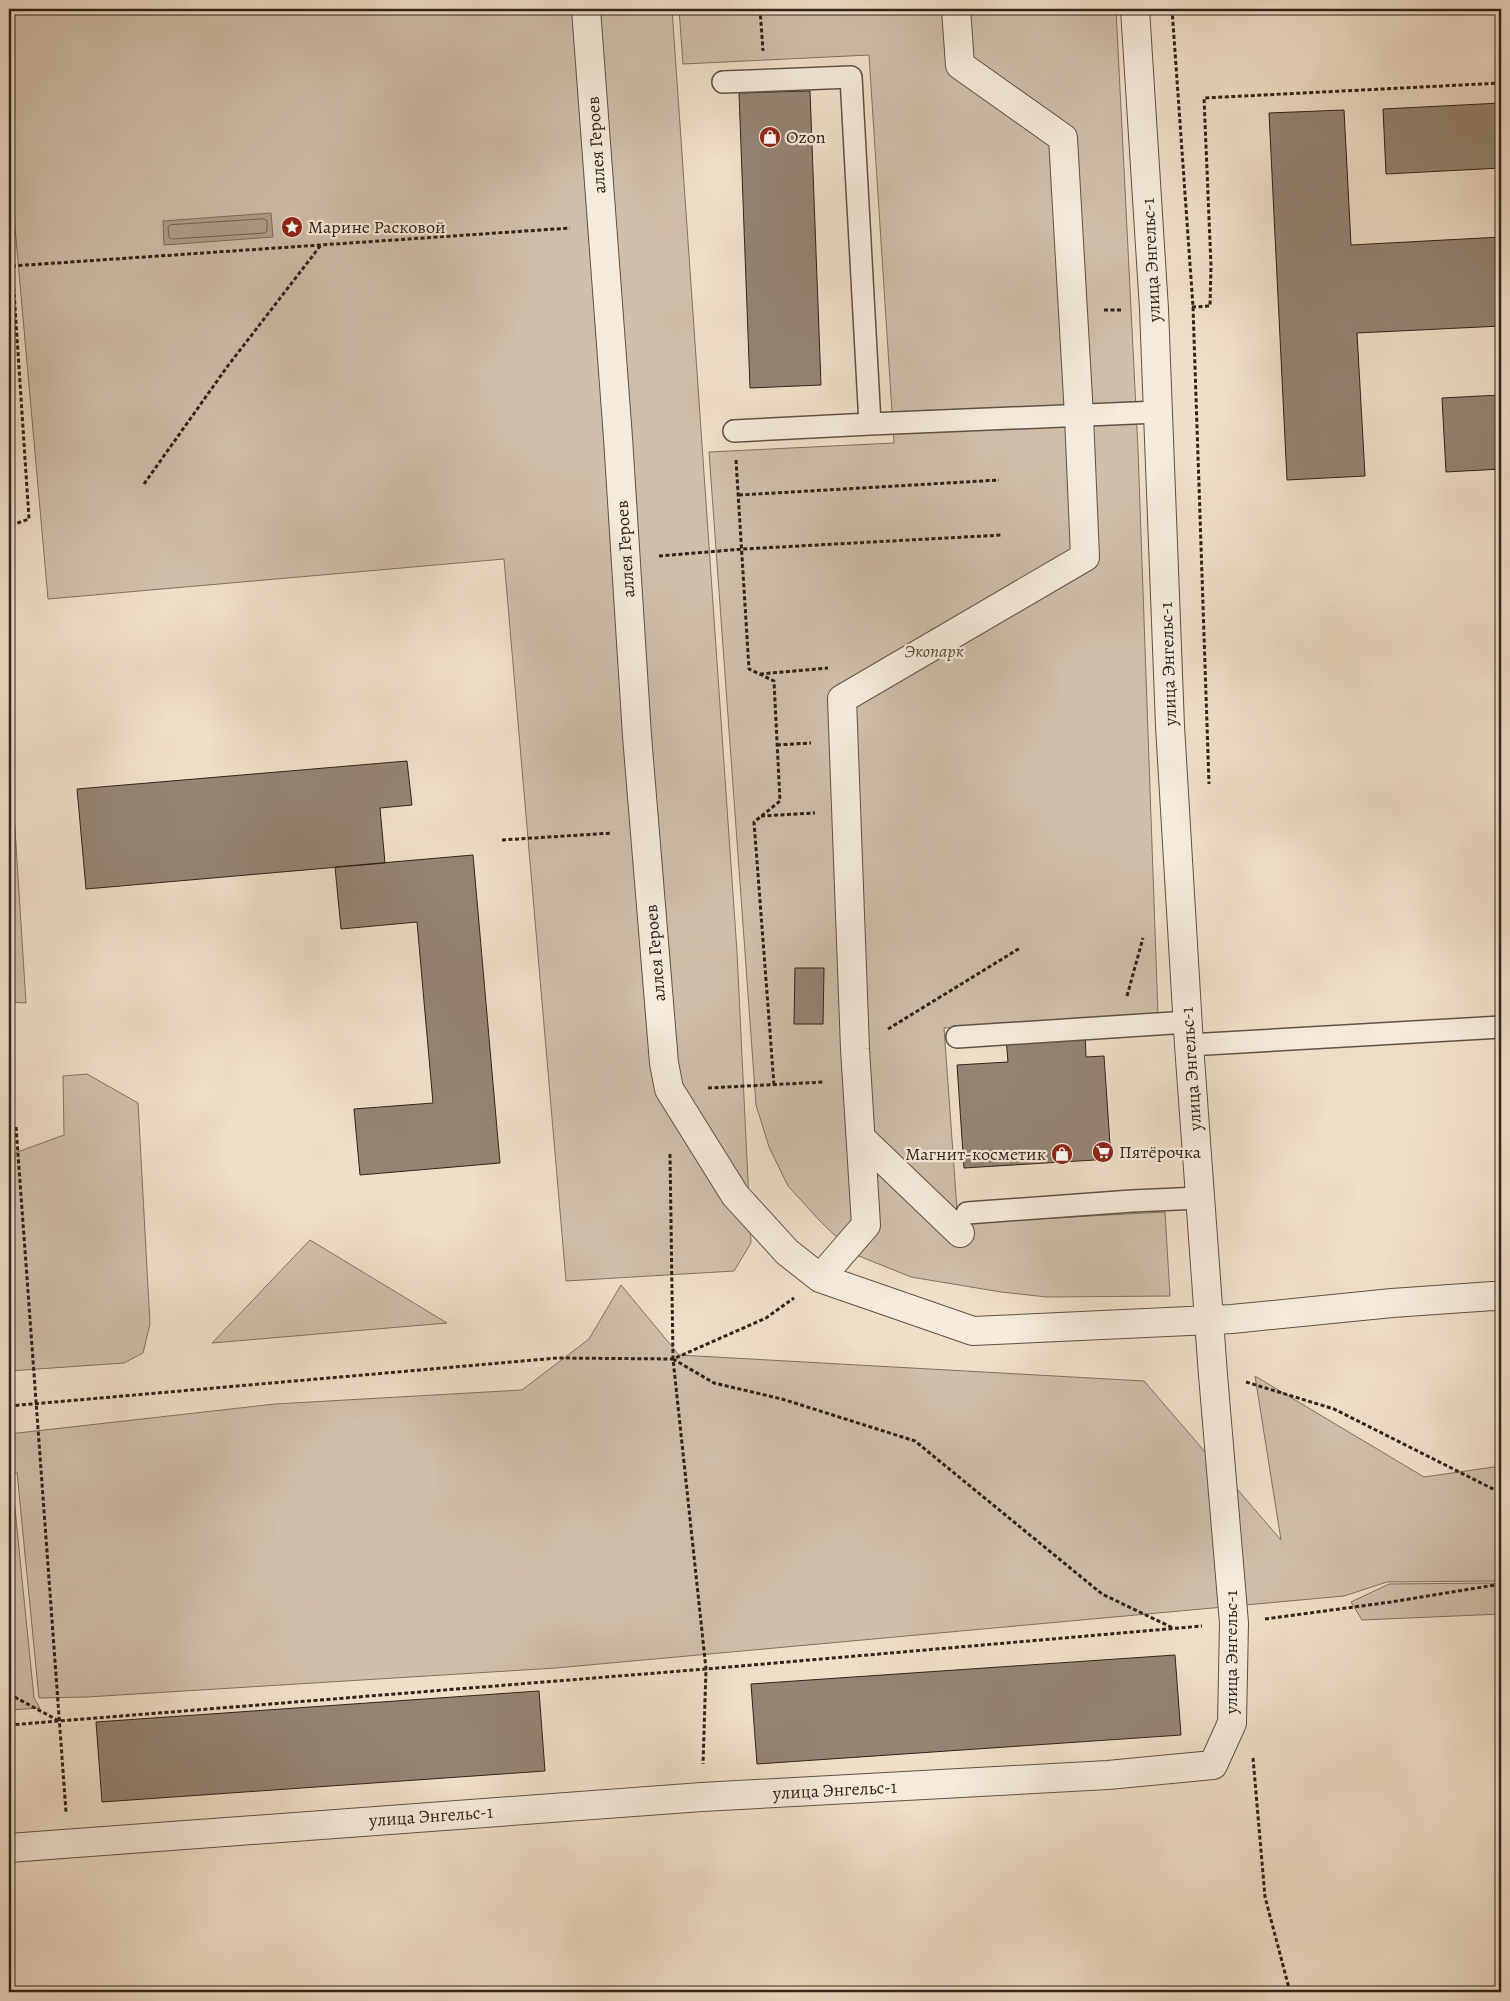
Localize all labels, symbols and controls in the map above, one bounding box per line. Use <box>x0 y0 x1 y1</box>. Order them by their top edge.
street label: аллея Героев <box>581 96 611 194</box>
shop icon: Ozon <box>758 125 782 149</box>
place label: Ozon <box>786 125 826 149</box>
street label: улица Энгельс-1 <box>1136 197 1166 324</box>
place icon: Марине Расковой <box>280 215 304 239</box>
place label: Марине Расковой <box>308 215 446 239</box>
street label: аллея Героев <box>610 500 640 598</box>
street label: улица Энгельс-1 <box>1154 602 1182 727</box>
park label: Экопарк <box>904 639 964 663</box>
street label: аллея Героев <box>639 903 671 1003</box>
street label: улица Энгельс-1 <box>1175 1006 1207 1133</box>
supermarket icon: Пятёрочка <box>1091 1140 1115 1164</box>
place label: Пятёрочка <box>1119 1140 1202 1164</box>
place label: Магнит-косметик <box>905 1142 1046 1166</box>
shop icon: Магнит-косметик <box>1050 1142 1074 1166</box>
street label: улица Энгельс-1 <box>1219 1590 1243 1715</box>
street label: улица Энгельс-1 <box>771 1775 898 1805</box>
street label: улица Энгельс-1 <box>367 1800 494 1832</box>

